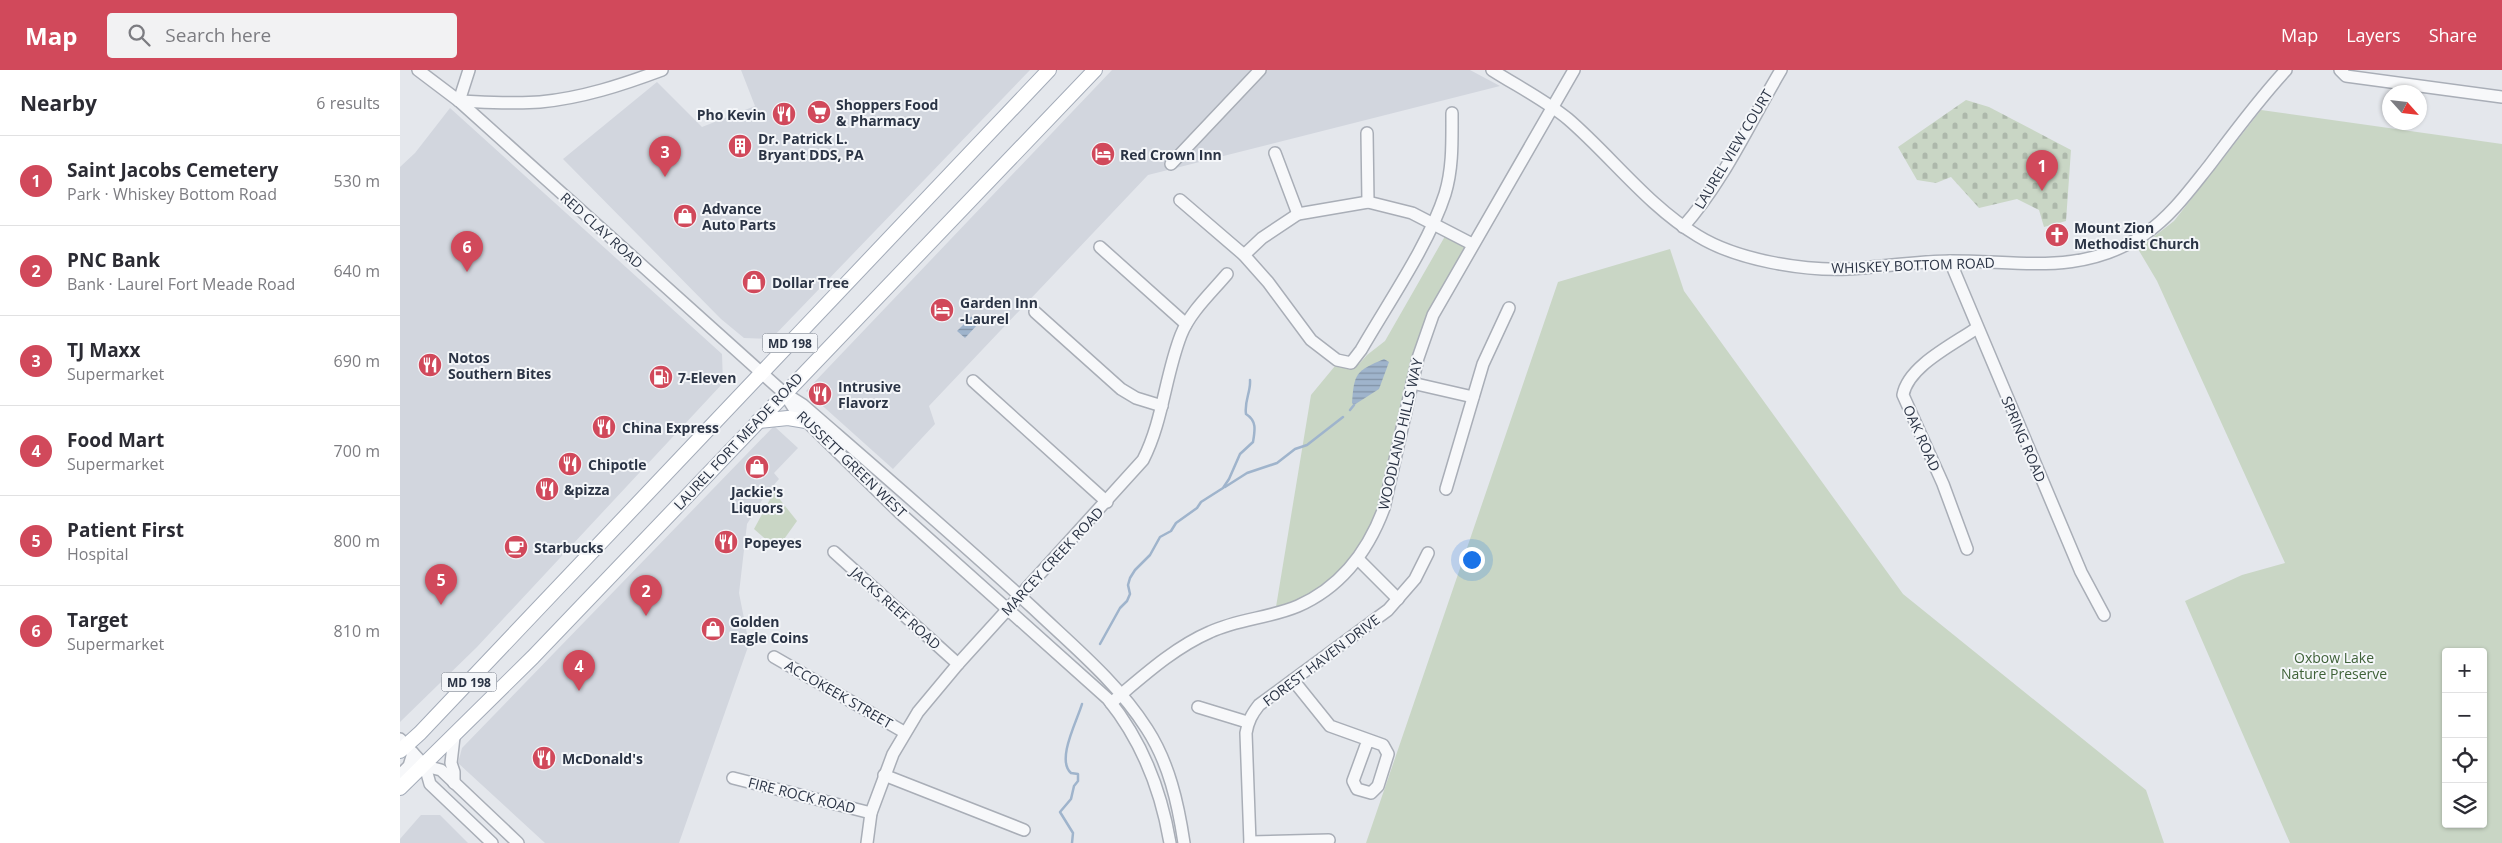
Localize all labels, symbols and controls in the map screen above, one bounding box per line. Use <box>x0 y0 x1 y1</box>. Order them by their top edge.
search box <box>107 13 457 58</box>
text: Map <box>25 19 77 52</box>
icon: search <box>125 21 153 49</box>
text: Search here <box>165 22 271 48</box>
text: Map <box>2281 23 2318 47</box>
text: Layers <box>2346 23 2401 47</box>
text: Share <box>2429 23 2477 47</box>
street label: LAUREL VIEW COURT <box>1690 85 1776 212</box>
north arrow <box>2382 85 2427 130</box>
text: Nearby <box>20 89 97 117</box>
text: 6 results <box>316 92 380 114</box>
place label: Shoppers Food & Pharmacy <box>836 95 938 130</box>
supermarket icon: Shoppers Food & Pharmacy <box>806 99 832 125</box>
restaurant icon: Pho Kevin <box>771 101 797 127</box>
place label: Pho Kevin <box>697 105 766 124</box>
place label: Dr. Patrick L. Bryant DDS, PA <box>758 129 864 164</box>
building icon: Dr. Patrick L. Bryant DDS, PA <box>727 133 753 159</box>
pin: 3 <box>649 136 681 177</box>
hotel icon: Red Crown Inn <box>1090 141 1116 167</box>
place label: Red Crown Inn <box>1120 145 1222 164</box>
pin: 1 <box>2026 150 2058 191</box>
text: Saint Jacobs Cemetery <box>67 157 278 183</box>
text: 1 <box>31 170 41 192</box>
text: 530 m <box>334 170 380 192</box>
text: Park · Whiskey Bottom Road <box>67 183 277 205</box>
street label: RED CLAY ROAD <box>557 188 647 272</box>
place label: Advance Auto Parts <box>702 199 776 234</box>
shop icon: Advance Auto Parts <box>672 203 698 229</box>
place label: Mount Zion Methodist Church <box>2074 218 2199 253</box>
church icon: Mount Zion Methodist Church <box>2044 222 2070 248</box>
pin: 6 <box>451 231 483 272</box>
text: PNC Bank <box>67 247 160 273</box>
street label: WHISKEY BOTTOM ROAD <box>1831 253 1995 277</box>
text: 2 <box>31 260 41 282</box>
text: 640 m <box>334 260 380 282</box>
shop icon: Dollar Tree <box>741 269 767 295</box>
text: Bank · Laurel Fort Meade Road <box>67 273 295 295</box>
place label: Dollar Tree <box>772 273 849 292</box>
place label: Garden Inn -Laurel <box>960 293 1038 328</box>
hotel icon: Garden Inn -Laurel <box>929 297 955 323</box>
road number: MD 198 <box>762 334 818 352</box>
text: TJ Maxx <box>67 337 141 363</box>
place label: Notos Southern Bites <box>448 348 551 383</box>
text: 3 <box>31 350 41 372</box>
text: 690 m <box>334 350 380 372</box>
restaurant icon: Notos Southern Bites <box>417 352 443 378</box>
street label: WOODLAND HILLS WAY <box>1373 356 1427 512</box>
text: Supermarket <box>67 363 164 385</box>
fuel station icon: 7-Eleven <box>648 364 674 390</box>
street label: LAUREL FORT MEADE ROAD <box>669 368 807 514</box>
place label: 7-Eleven <box>678 368 736 387</box>
place label: Intrusive Flavorz <box>838 377 901 412</box>
restaurant icon: Intrusive Flavorz <box>807 381 833 407</box>
street label: SPRING ROAD <box>1997 393 2051 485</box>
street label: OAK ROAD <box>1899 402 1945 474</box>
street label: RUSSETT GREEN WEST <box>793 407 911 522</box>
restaurant icon: China Express <box>591 414 617 440</box>
place label: China Express <box>622 418 719 437</box>
text: Food Mart <box>67 427 164 453</box>
text: 4 <box>31 440 41 462</box>
text: 700 m <box>334 440 380 462</box>
restaurant icon: Chipotle <box>557 451 583 477</box>
text: Supermarket <box>67 453 164 475</box>
shop icon: Jackie's Liquors <box>744 454 770 480</box>
place label: Chipotle <box>588 455 647 474</box>
restaurant icon: &pizza <box>534 476 560 502</box>
place label: &pizza <box>564 480 610 499</box>
place label: Jackie's Liquors <box>729 482 783 517</box>
street label: MARCEY CREEK ROAD <box>997 503 1107 619</box>
text: Patient First <box>67 517 184 543</box>
restaurant icon: Popeyes <box>713 529 739 555</box>
text: 5 <box>31 530 41 552</box>
text: 800 m <box>334 530 380 552</box>
place label: Popeyes <box>744 533 802 552</box>
cafe icon: Starbucks <box>503 534 529 560</box>
place label: Starbucks <box>534 538 604 557</box>
text: Hospital <box>67 543 129 565</box>
your location <box>1459 547 1485 573</box>
street label: JACKS REEF ROAD <box>845 561 945 654</box>
pin: 5 <box>425 564 457 605</box>
pin: 2 <box>630 575 662 616</box>
text: Target <box>67 607 128 633</box>
street label: FOREST HAVEN DRIVE <box>1259 610 1383 710</box>
place label: Golden Eagle Coins <box>730 612 808 647</box>
shop icon: Golden Eagle Coins <box>700 616 726 642</box>
text: 6 <box>31 620 41 642</box>
text: 810 m <box>334 620 380 642</box>
text: Supermarket <box>67 633 164 655</box>
park label: Oxbow Lake Nature Preserve <box>2281 648 2387 683</box>
map controls <box>2442 648 2487 828</box>
button: + <box>2442 648 2487 693</box>
pin: 4 <box>563 650 595 691</box>
street label: ACCOKEEK STREET <box>782 656 896 733</box>
road number: MD 198 <box>442 672 496 692</box>
button: − <box>2442 693 2487 738</box>
button: locate <box>2442 738 2487 783</box>
restaurant icon: McDonald's <box>531 745 557 771</box>
place label: McDonald's <box>562 749 643 768</box>
street label: FIRE ROCK ROAD <box>746 772 858 818</box>
button: layers <box>2442 783 2487 828</box>

